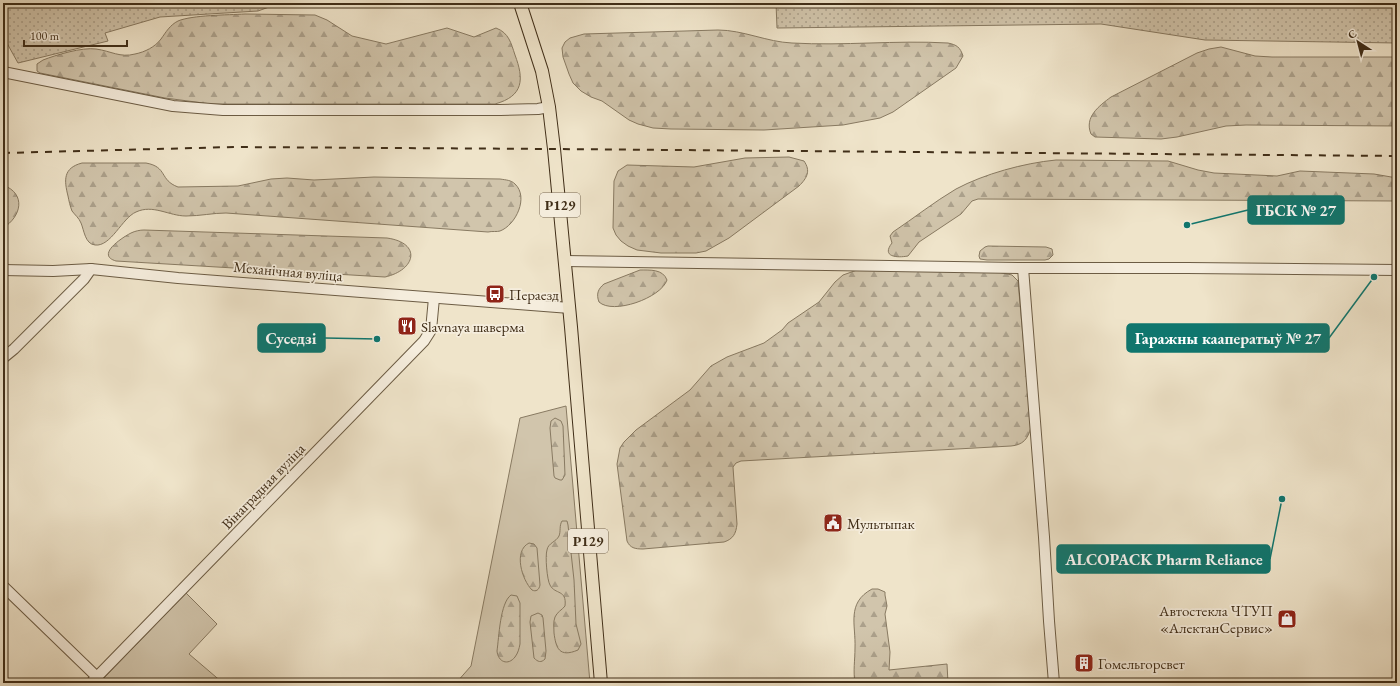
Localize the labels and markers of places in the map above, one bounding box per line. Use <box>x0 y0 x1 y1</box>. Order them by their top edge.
callout: ГБСК № 27 <box>1248 196 1344 224</box>
bus stop icon: Пераезд <box>484 283 506 305</box>
place label: Пераезд <box>509 285 559 304</box>
restaurant icon: Slavnaya шаверма <box>396 315 418 337</box>
place label: Slavnaya шаверма <box>421 317 525 336</box>
callout: Суседзі <box>258 324 325 352</box>
callout: Гаражны кааператыў № 27 <box>1127 324 1329 352</box>
public building icon: Мультыпак <box>822 512 844 534</box>
place label: Мультыпак <box>847 514 915 533</box>
callout: ALCOPACK Pharm Reliance <box>1057 545 1270 573</box>
place label: Автостекла ЧТУП «АлектанСервис» <box>1158 601 1273 637</box>
shop icon: Автостекла ЧТУП «АлектанСервис» <box>1276 608 1298 630</box>
building icon: Гомельгорсвет <box>1073 652 1095 674</box>
place label: Гомельгорсвет <box>1098 654 1185 673</box>

